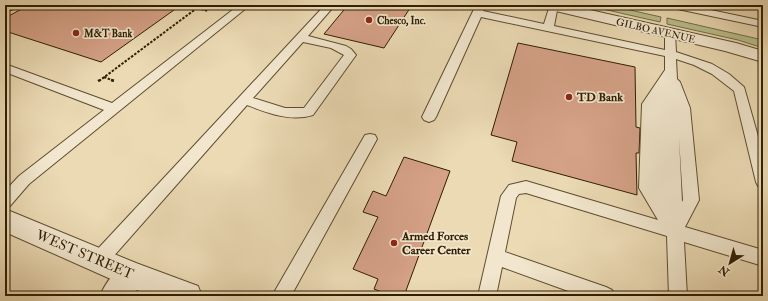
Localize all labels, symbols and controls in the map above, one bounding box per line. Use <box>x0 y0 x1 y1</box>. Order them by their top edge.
marker: Chesco, Inc. <box>364 15 374 25</box>
place label: Chesco, Inc. <box>377 15 426 27</box>
street label: GILBO AVENUE <box>615 16 697 46</box>
marker: M&T Bank <box>71 28 81 38</box>
place label: M&T Bank <box>83 28 132 40</box>
place label: TD Bank <box>576 90 623 105</box>
marker: TD Bank <box>564 92 574 102</box>
street label: WEST STREET <box>33 226 137 283</box>
place label: Armed Forces Career Center <box>401 229 471 258</box>
marker: Armed Forces Career Center <box>389 238 399 248</box>
north arrow <box>710 243 750 283</box>
text: N <box>716 262 733 279</box>

